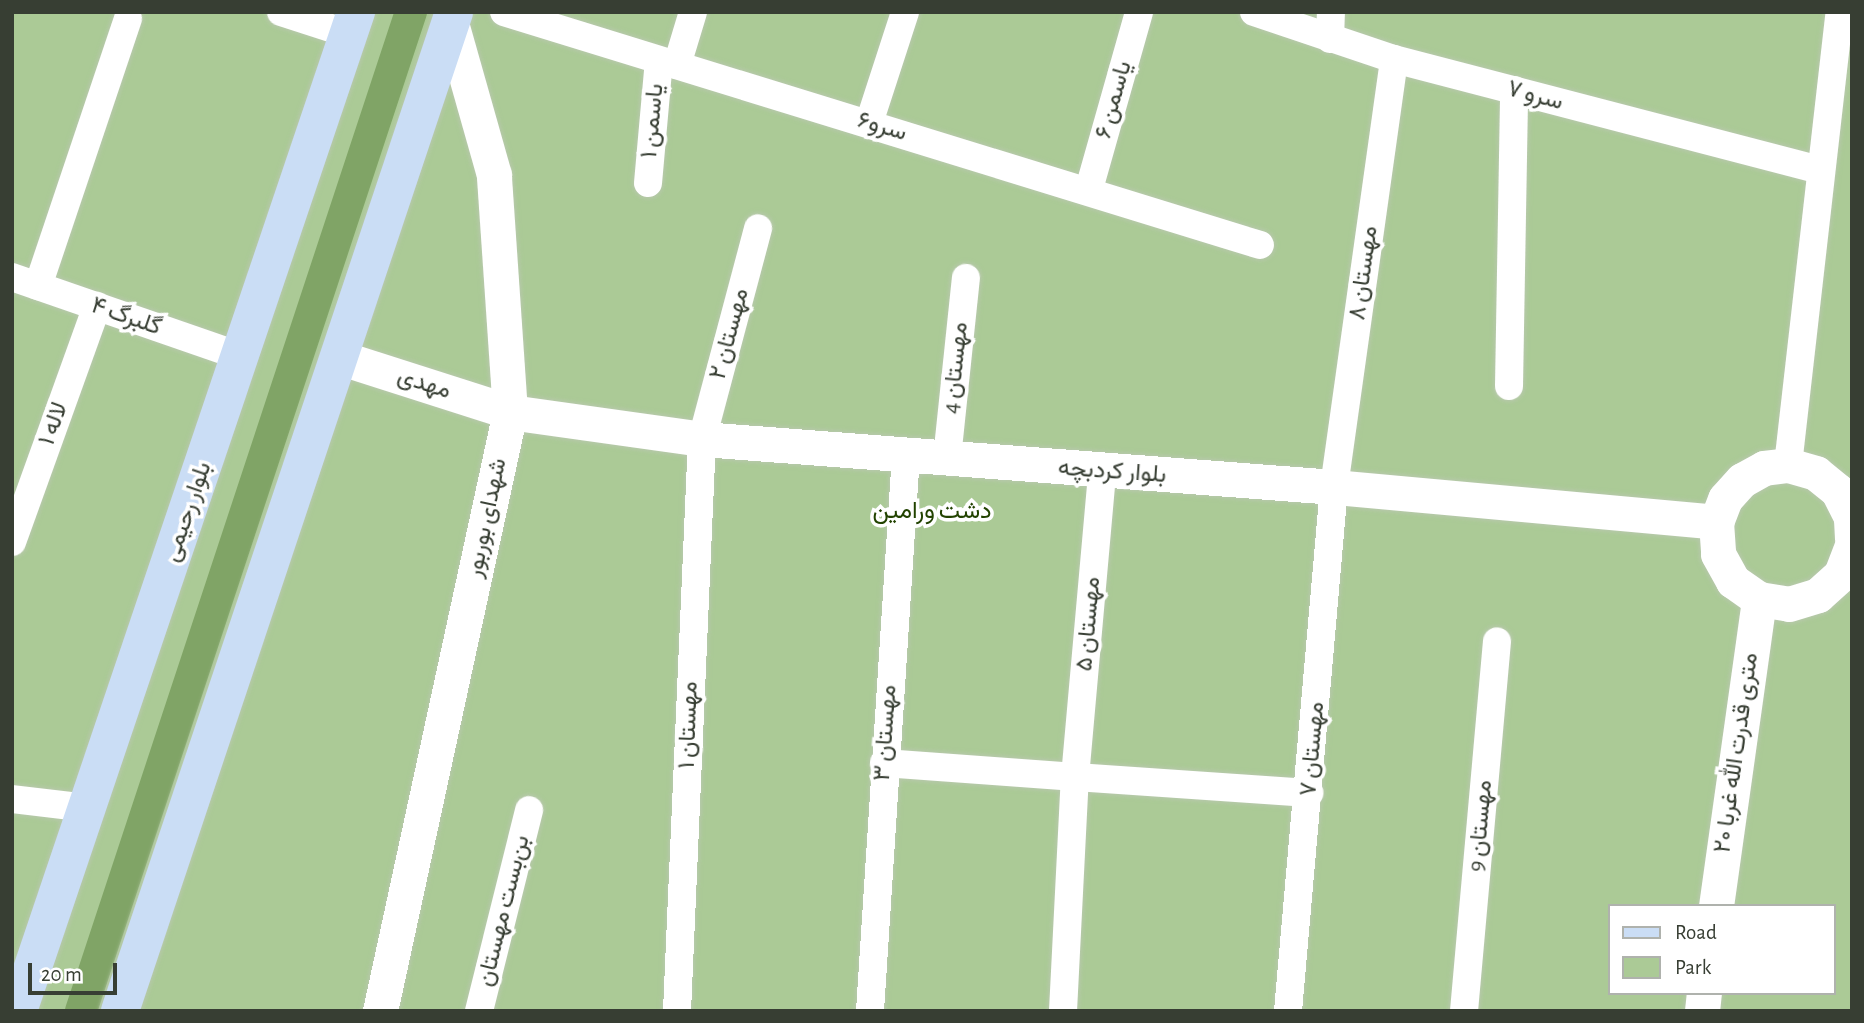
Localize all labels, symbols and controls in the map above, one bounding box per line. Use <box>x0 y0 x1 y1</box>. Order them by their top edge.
street label: یاسمن ۶ <box>1089 58 1139 142</box>
street label: سرو ۷ <box>1504 75 1566 117</box>
street label: یاسمن ۱ <box>635 83 671 159</box>
street label: سرو۶ <box>854 106 910 148</box>
street label: مهستان ۸ <box>1343 224 1385 322</box>
street label: مهستان ۲ <box>704 285 756 383</box>
street label: گلبرگ ۴ <box>87 292 165 342</box>
street label: مهستان 4 <box>937 321 975 415</box>
street label: مهدی <box>394 362 454 406</box>
street label: لاله ۱ <box>33 398 75 450</box>
street label: بلوار کردبچه <box>1057 454 1167 490</box>
street label: شهدای بوربور <box>460 456 514 580</box>
street label: بلوار رحیمی <box>157 458 219 566</box>
park label: دشت ورامین <box>872 498 992 526</box>
street label: مهستان ۵ <box>1071 576 1107 672</box>
street label: ۲۰ متری قدرت الله غربا <box>1709 651 1765 855</box>
street label: مهستان ۱ <box>673 681 705 769</box>
street label: مهستان ۳ <box>868 684 904 782</box>
street label: مهستان ۷ <box>1295 701 1331 797</box>
street label: مهستان 9 <box>1463 779 1499 873</box>
street label: بن‌بست مهستان <box>471 832 537 990</box>
legend <box>1608 904 1836 995</box>
text: Road <box>1675 922 1717 943</box>
scale bar <box>32 950 121 994</box>
text: Park <box>1675 957 1711 978</box>
text: 20 m <box>41 964 82 985</box>

